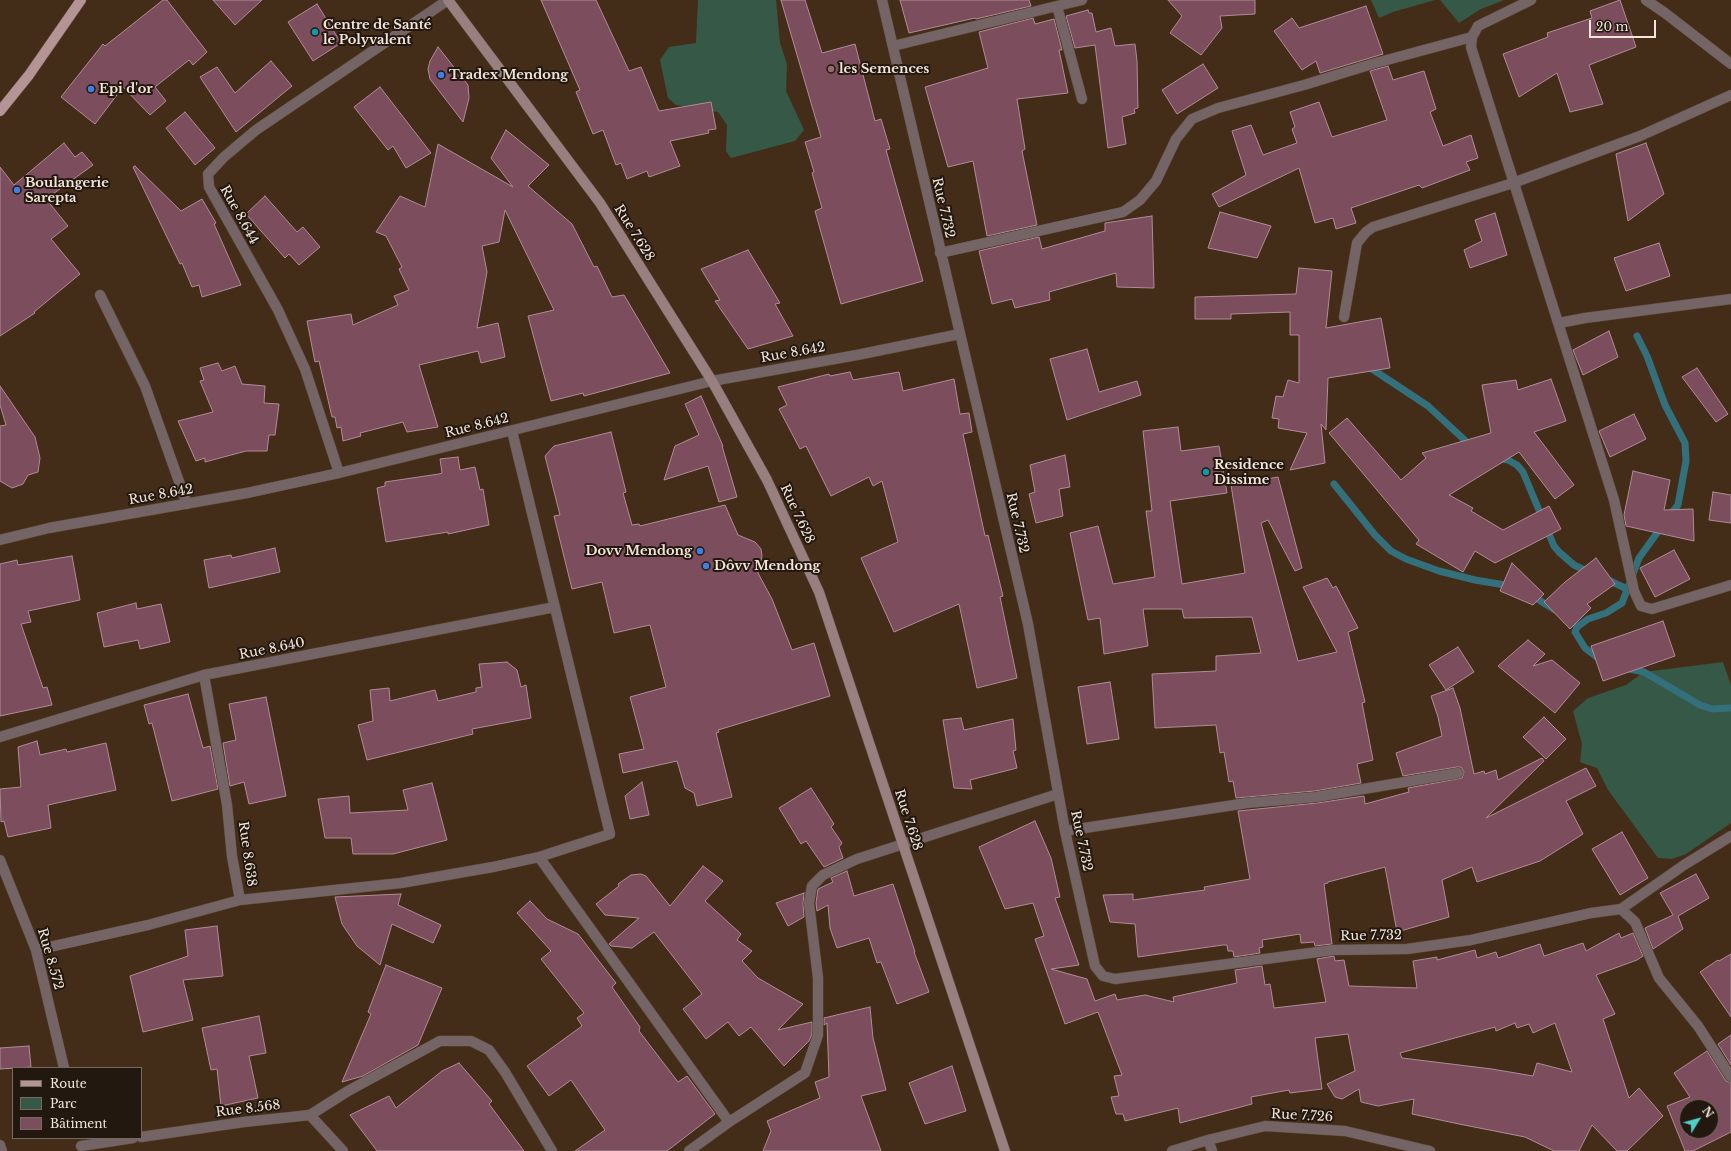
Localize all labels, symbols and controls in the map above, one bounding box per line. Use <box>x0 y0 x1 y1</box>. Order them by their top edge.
scale bar <box>1591 12 1658 38</box>
place label: Centre de Santé le Polyvalent <box>323 17 431 48</box>
text: 20 m <box>1596 19 1628 34</box>
marker: Centre de Santé le Polyvalent <box>310 27 320 37</box>
place label: les Semences <box>839 61 929 77</box>
marker: les Semences <box>826 64 836 74</box>
place label: Tradex Mendong <box>449 67 568 83</box>
marker: Tradex Mendong <box>436 70 446 80</box>
place label: Epi d'or <box>99 81 153 97</box>
marker: Epi d'or <box>86 84 96 94</box>
place label: Boulangerie Sarepta <box>25 175 109 206</box>
street label: Rue 7.732 <box>928 176 958 240</box>
street label: Rue 8.644 <box>216 183 262 247</box>
marker: Boulangerie Sarepta <box>12 185 22 195</box>
street label: Rue 7.628 <box>611 202 657 264</box>
street label: Rue 8.642 <box>760 340 826 366</box>
street label: Rue 8.642 <box>443 411 511 441</box>
place label: Residence Dissime <box>1214 457 1284 488</box>
marker: Residence Dissime <box>1201 467 1211 477</box>
street label: Rue 8.642 <box>128 482 194 508</box>
street label: Rue 7.628 <box>777 482 817 546</box>
street label: Rue 7.732 <box>1002 491 1032 555</box>
place label: Dovv Mendong <box>585 543 692 559</box>
marker: Dovv Mendong <box>695 546 705 556</box>
place label: Dôvv Mendong <box>714 558 821 574</box>
marker: Dôvv Mendong <box>701 561 711 571</box>
street label: Rue 8.640 <box>238 635 306 663</box>
street label: Rue 7.628 <box>891 787 925 853</box>
street label: Rue 7.732 <box>1067 809 1095 873</box>
street label: Rue 8.638 <box>235 820 259 888</box>
street label: Rue 8.572 <box>34 926 66 992</box>
street label: Rue 7.732 <box>1340 928 1402 944</box>
legend <box>12 1067 142 1139</box>
text: Route <box>50 1076 87 1091</box>
text: Parc <box>50 1096 77 1111</box>
street label: Rue 8.568 <box>215 1097 281 1121</box>
north arrow <box>1679 1099 1719 1139</box>
text: N <box>1699 1104 1716 1121</box>
street label: Rue 7.726 <box>1271 1107 1333 1125</box>
text: Bâtiment <box>50 1116 107 1131</box>

